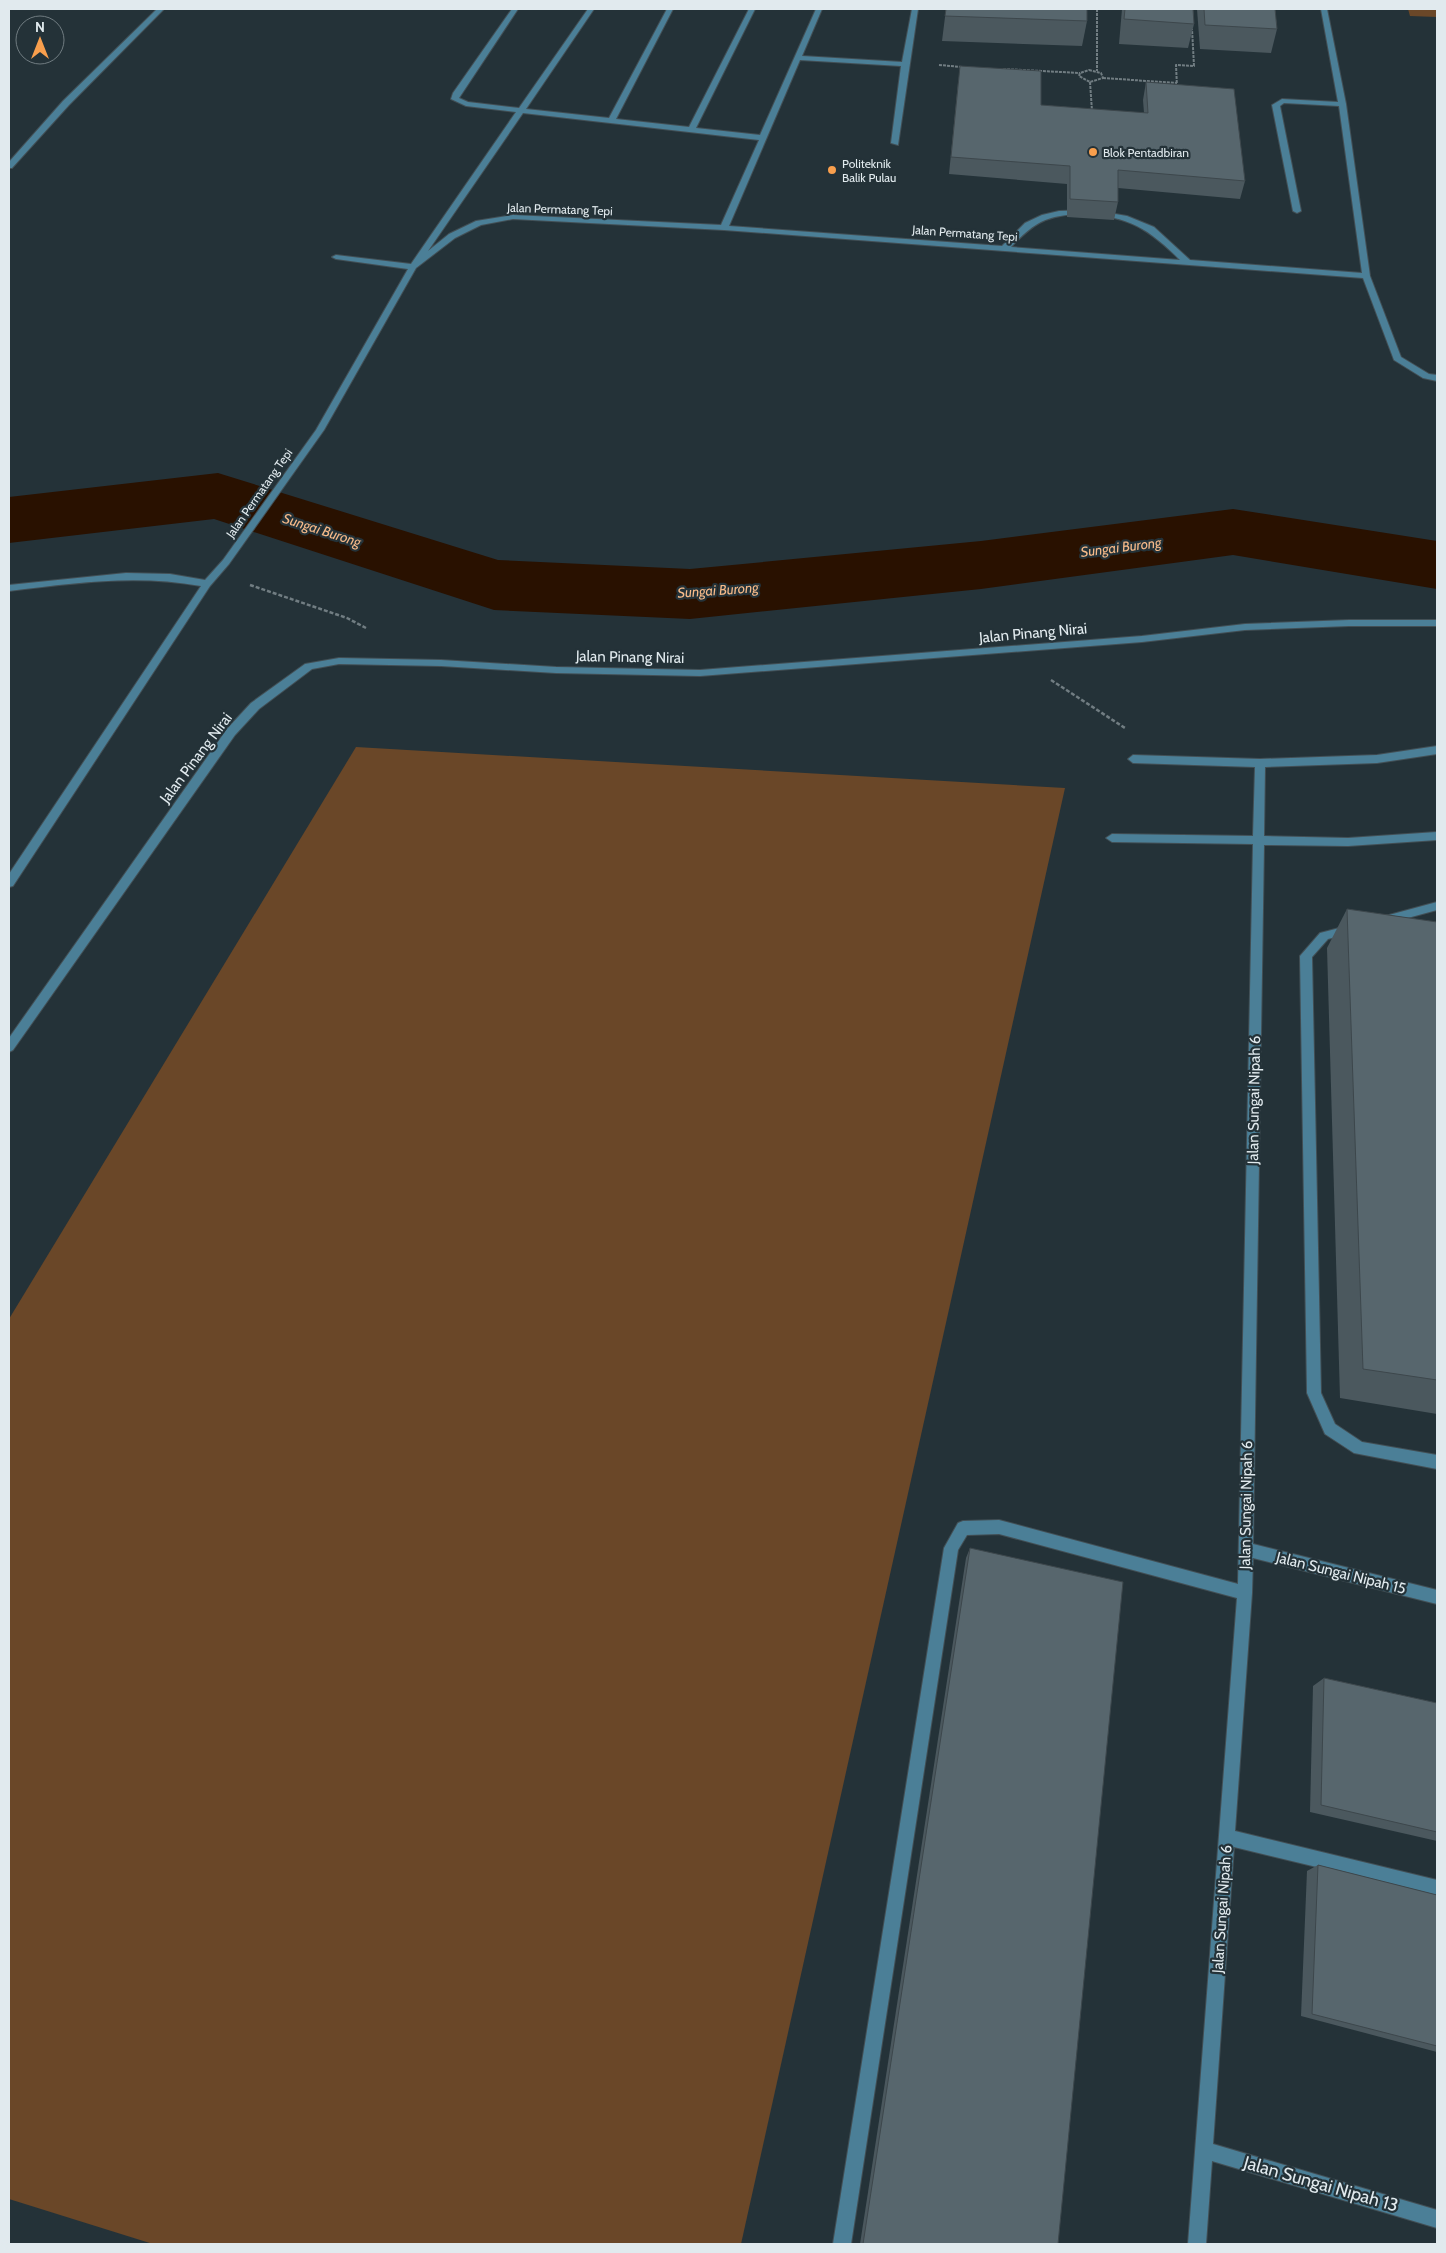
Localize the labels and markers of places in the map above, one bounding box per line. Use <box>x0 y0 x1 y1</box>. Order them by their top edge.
place label: Blok Pentadbiran <box>1103 145 1189 160</box>
marker: Blok Pentadbiran <box>1087 146 1099 158</box>
place label: Politeknik Balik Pulau <box>842 156 896 185</box>
marker: Politeknik Balik Pulau <box>826 164 838 176</box>

